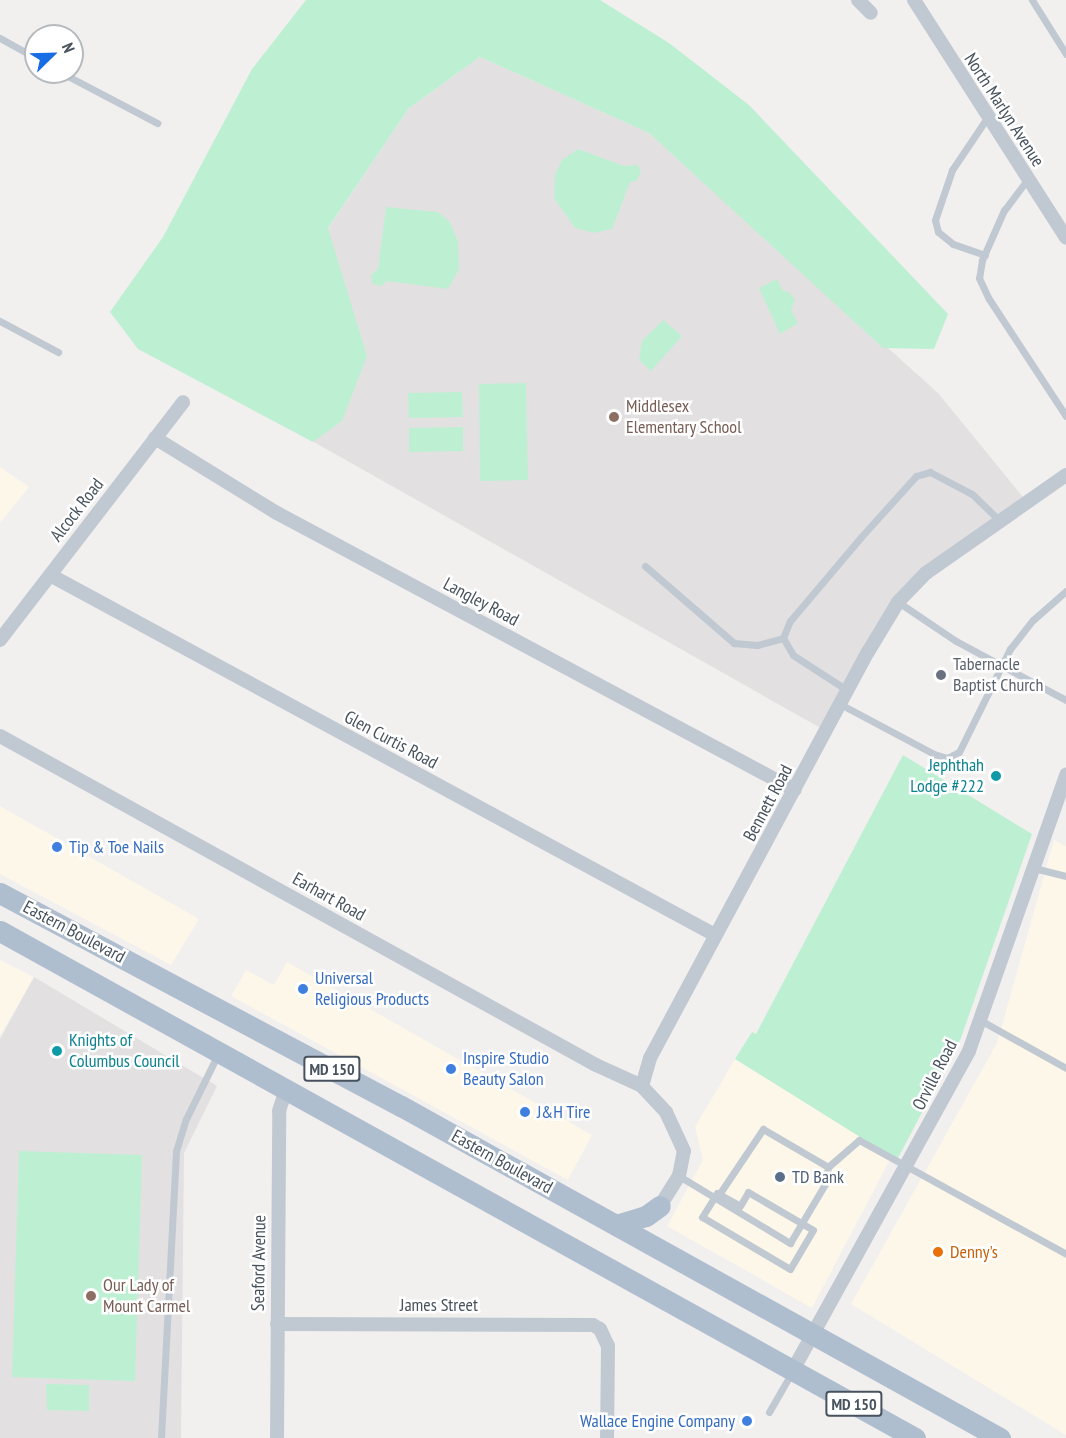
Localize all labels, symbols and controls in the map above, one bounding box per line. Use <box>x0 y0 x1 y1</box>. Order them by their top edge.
north arrow <box>24 24 84 84</box>
text: N <box>58 40 80 56</box>
street label: North Marlyn Avenue <box>959 49 1049 171</box>
place label: Middlesex Elementary School <box>626 396 742 438</box>
marker: Middlesex Elementary School <box>607 410 621 424</box>
street label: Alcock Road <box>46 474 108 546</box>
street label: Langley Road <box>439 573 523 631</box>
place label: Tabernacle Baptist Church <box>953 654 1043 696</box>
marker: Tabernacle Baptist Church <box>934 668 948 682</box>
street label: Glen Curtis Road <box>341 706 441 774</box>
place label: Jephthah Lodge #222 <box>910 755 984 798</box>
street label: Bennett Road <box>739 761 797 845</box>
marker: Jephthah Lodge #222 <box>989 769 1003 783</box>
place label: Tip & Toe Nails <box>69 836 165 858</box>
marker: Tip & Toe Nails <box>50 840 64 854</box>
street label: Earhart Road <box>289 868 369 926</box>
street label: Eastern Boulevard <box>19 896 129 968</box>
place label: Universal Religious Products <box>315 968 429 1010</box>
marker: Universal Religious Products <box>296 982 310 996</box>
place label: Knights of Columbus Council <box>69 1030 180 1072</box>
street label: Orville Road <box>908 1036 962 1114</box>
marker: Knights of Columbus Council <box>50 1044 64 1058</box>
place label: Inspire Studio Beauty Salon <box>463 1048 549 1090</box>
road number: MD 150 <box>302 1056 362 1082</box>
marker: Inspire Studio Beauty Salon <box>444 1062 458 1076</box>
place label: J&H Tire <box>537 1101 591 1123</box>
marker: J&H Tire <box>518 1105 532 1119</box>
street label: Eastern Boulevard <box>448 1125 556 1199</box>
place label: TD Bank <box>792 1166 844 1188</box>
marker: TD Bank <box>773 1170 787 1184</box>
street label: Seaford Avenue <box>247 1214 271 1312</box>
place label: Denny's <box>950 1241 998 1263</box>
marker: Denny's <box>931 1245 945 1259</box>
place label: Our Lady of Mount Carmel <box>103 1275 190 1318</box>
marker: Our Lady of Mount Carmel <box>84 1289 98 1303</box>
street label: James Street <box>400 1294 478 1316</box>
road number: MD 150 <box>824 1391 884 1417</box>
place label: Wallace Engine Company <box>580 1410 735 1432</box>
marker: Wallace Engine Company <box>740 1414 754 1428</box>

